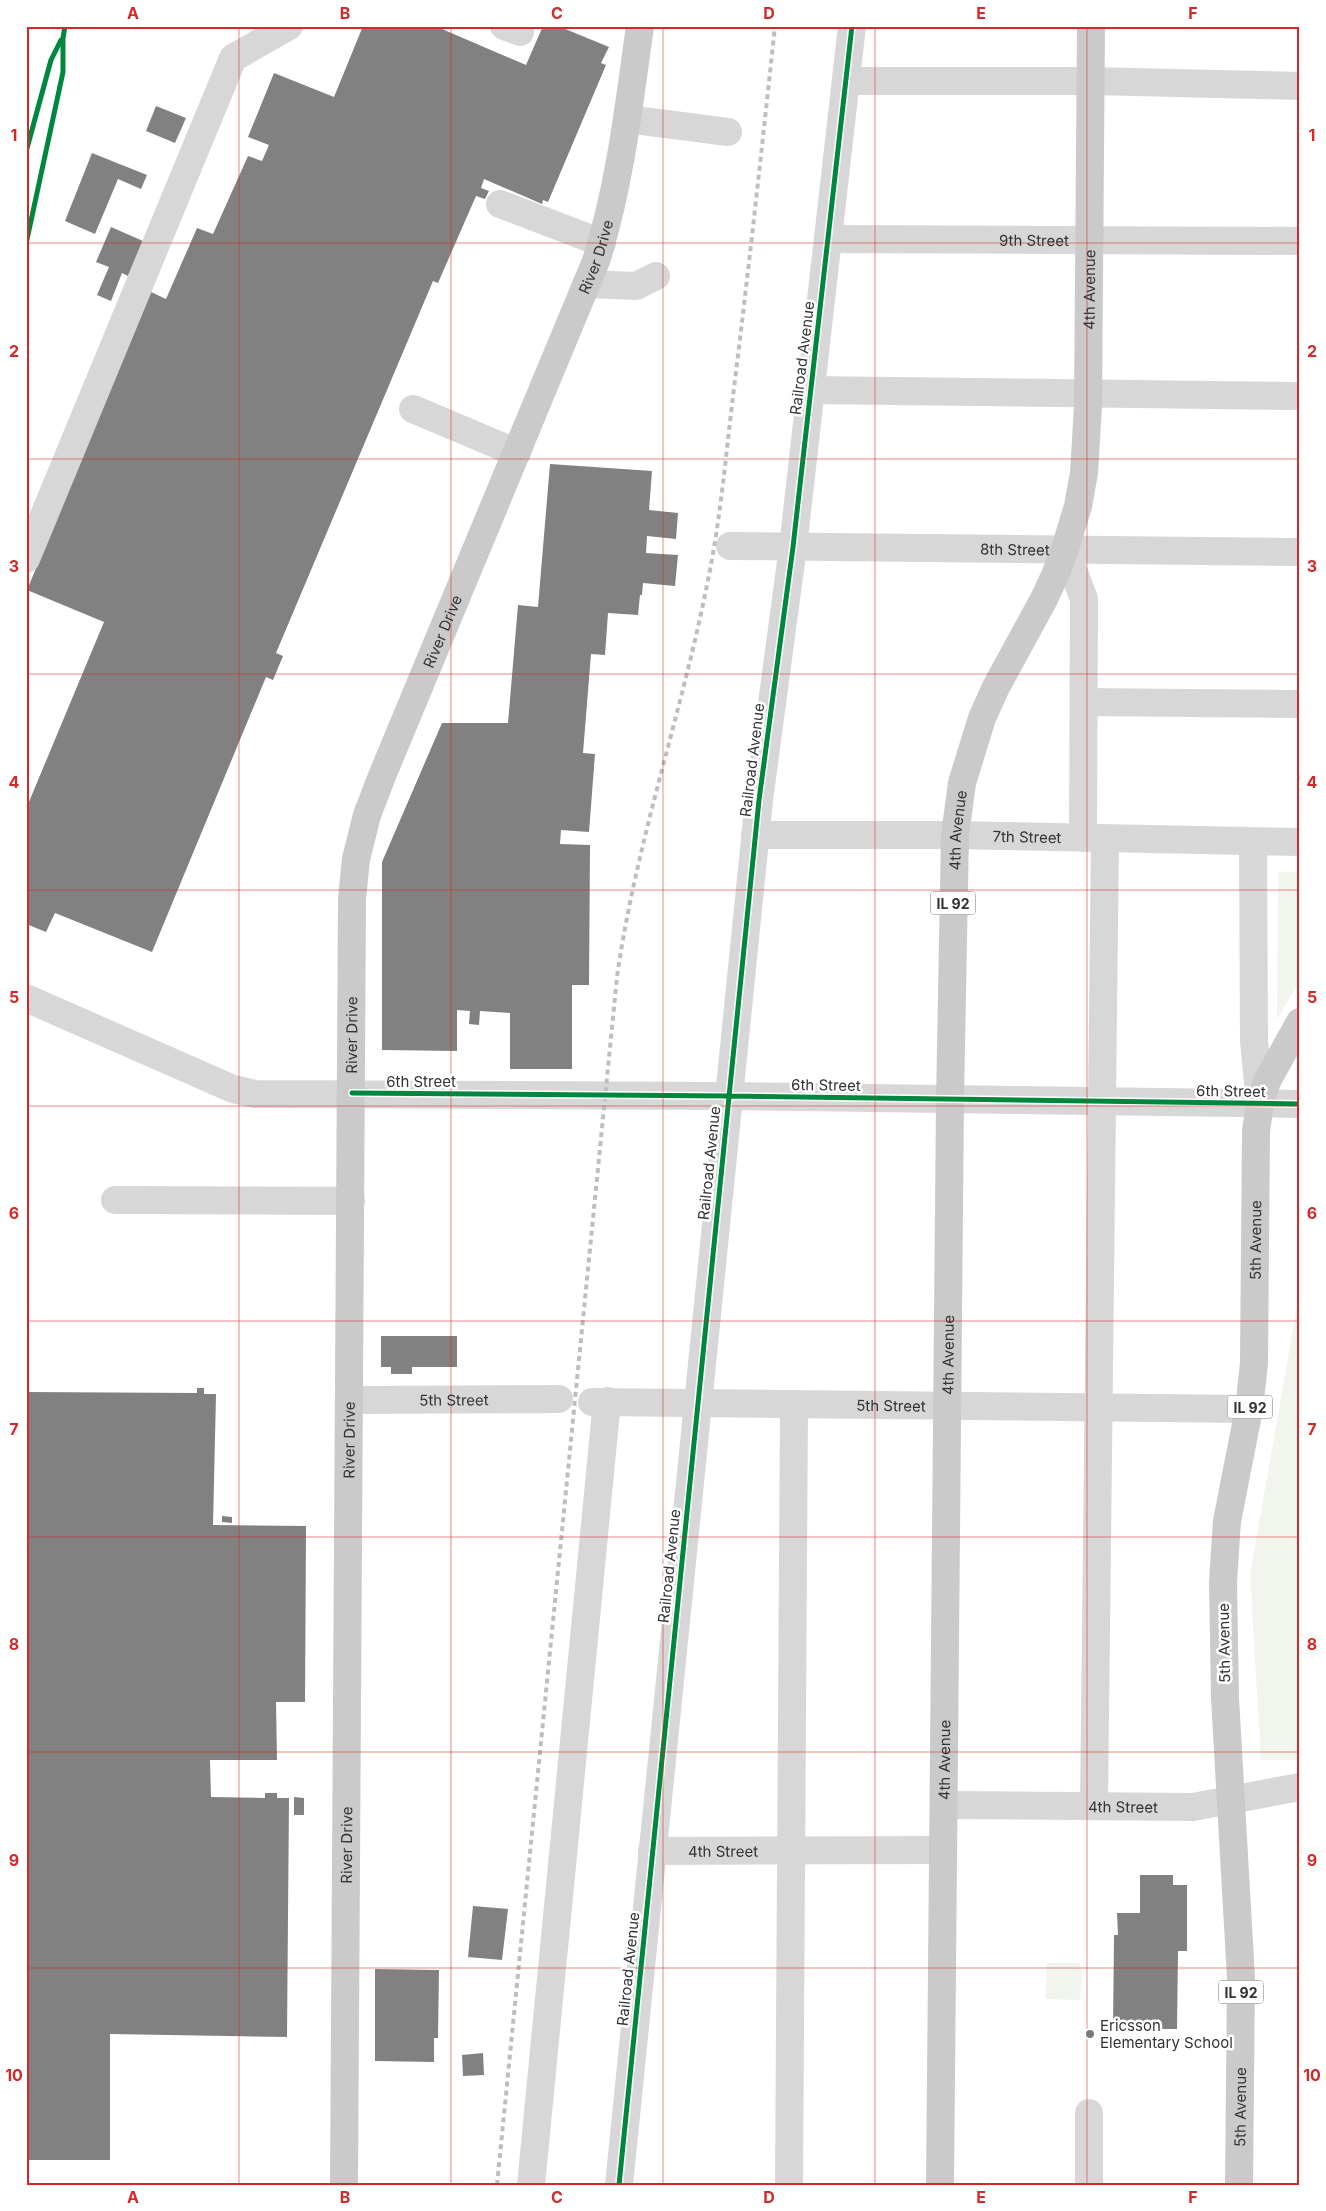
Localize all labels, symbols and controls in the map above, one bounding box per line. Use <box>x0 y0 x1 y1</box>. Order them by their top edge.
text: A <box>127 3 139 23</box>
text: B <box>340 3 350 23</box>
text: C <box>551 3 563 23</box>
text: D <box>763 3 775 23</box>
text: E <box>976 3 986 23</box>
text: F <box>1188 3 1198 23</box>
text: 1 <box>11 125 17 145</box>
text: 1 <box>1309 125 1315 145</box>
street label: River Drive <box>574 218 617 297</box>
street label: 9th Street <box>999 230 1069 250</box>
street label: 4th Avenue <box>1079 249 1099 330</box>
street label: Railroad Avenue <box>786 300 818 416</box>
text: 2 <box>9 341 19 361</box>
text: 2 <box>1307 341 1317 361</box>
street label: 8th Street <box>980 539 1050 559</box>
text: 3 <box>9 556 19 576</box>
text: 3 <box>1307 556 1317 576</box>
street label: River Drive <box>418 592 466 671</box>
street label: Railroad Avenue <box>736 702 768 818</box>
text: 4 <box>9 772 20 792</box>
text: 4 <box>1307 772 1318 792</box>
street label: 4th Avenue <box>945 789 970 870</box>
street label: 7th Street <box>992 826 1062 847</box>
road number: IL 92 <box>930 891 976 914</box>
text: 5 <box>9 987 19 1007</box>
text: 5 <box>1307 987 1317 1007</box>
street label: River Drive <box>341 996 361 1074</box>
street label: 6th Street <box>386 1072 456 1091</box>
street label: 6th Street <box>791 1075 861 1095</box>
street label: 6th Street <box>1196 1081 1266 1101</box>
street label: Railroad Avenue <box>694 1105 724 1221</box>
street label: 5th Avenue <box>1245 1200 1265 1280</box>
text: 6 <box>9 1203 19 1223</box>
text: 6 <box>1307 1203 1317 1223</box>
street label: 4th Avenue <box>938 1315 958 1395</box>
street label: 5th Street <box>419 1390 489 1409</box>
street label: 5th Street <box>856 1395 926 1415</box>
road number: IL 92 <box>1228 1395 1272 1418</box>
street label: River Drive <box>339 1401 358 1479</box>
text: 7 <box>9 1419 19 1439</box>
text: 7 <box>1307 1419 1317 1439</box>
street label: Railroad Avenue <box>654 1508 684 1624</box>
street label: 5th Avenue <box>1214 1603 1234 1683</box>
text: 8 <box>9 1634 19 1654</box>
text: 8 <box>1307 1634 1317 1654</box>
street label: 4th Avenue <box>934 1720 954 1800</box>
street label: 4th Street <box>1088 1797 1158 1816</box>
street label: River Drive <box>336 1806 356 1884</box>
street label: 4th Street <box>688 1841 758 1860</box>
text: 9 <box>9 1850 19 1870</box>
text: 9 <box>1307 1850 1317 1870</box>
street label: Railroad Avenue <box>613 1911 643 2027</box>
road number: IL 92 <box>1218 1980 1264 2004</box>
place label: Ericsson Elementary School <box>1100 2016 1233 2052</box>
marker: Ericsson Elementary School <box>1084 2028 1096 2040</box>
text: 10 <box>5 2065 23 2085</box>
text: 10 <box>1303 2065 1321 2085</box>
street label: 5th Avenue <box>1230 2067 1250 2147</box>
text: A <box>127 2187 139 2207</box>
text: B <box>340 2187 350 2207</box>
text: C <box>551 2187 563 2207</box>
text: D <box>763 2187 775 2207</box>
text: E <box>976 2187 986 2207</box>
text: F <box>1188 2187 1198 2207</box>

